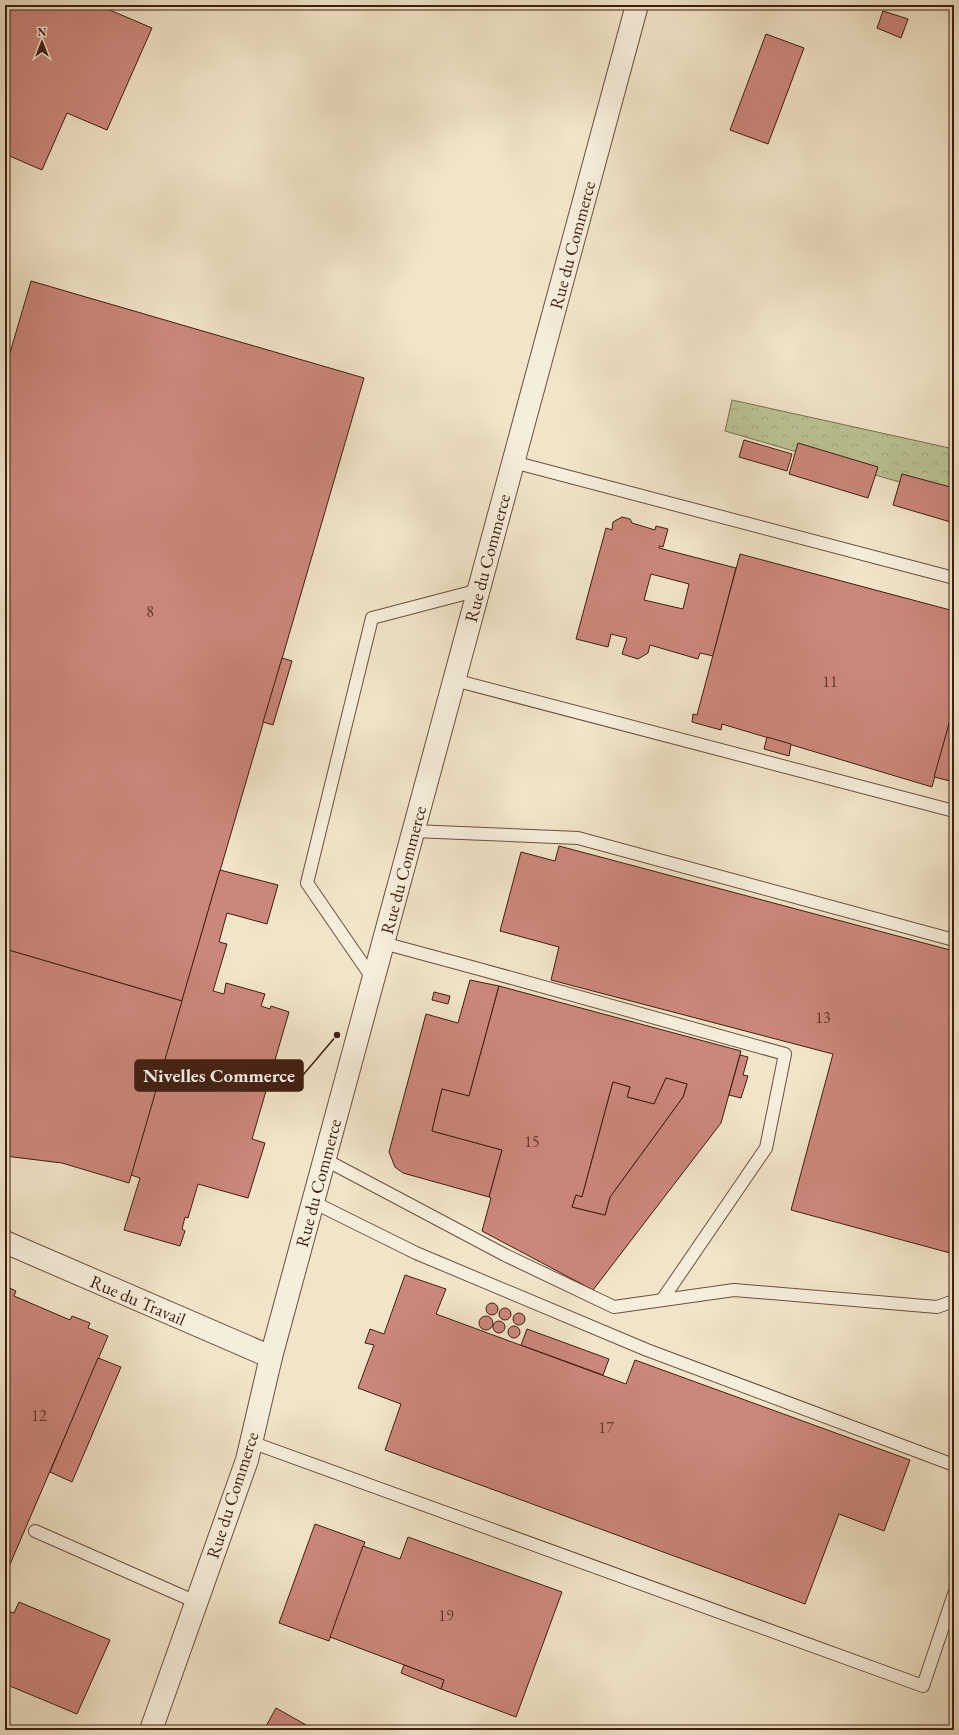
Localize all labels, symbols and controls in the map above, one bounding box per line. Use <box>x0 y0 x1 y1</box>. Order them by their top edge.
north arrow <box>22 22 62 62</box>
text: N <box>38 25 47 39</box>
street label: Rue du Commerce <box>544 178 600 312</box>
street label: Rue du Commerce <box>459 491 515 625</box>
house number: 8 <box>146 601 154 622</box>
house number: 11 <box>822 671 838 692</box>
street label: Rue du Commerce <box>375 803 431 937</box>
house number: 13 <box>815 1007 831 1028</box>
callout: Nivelles Commerce <box>135 1060 303 1091</box>
text: Nivelles Commerce <box>143 1063 295 1088</box>
street label: Rue du Commerce <box>290 1116 346 1250</box>
house number: 15 <box>524 1131 540 1152</box>
street label: Rue du Travail <box>87 1270 189 1330</box>
house number: 12 <box>31 1405 47 1426</box>
house number: 17 <box>598 1417 614 1438</box>
street label: Rue du Commerce <box>201 1429 263 1561</box>
house number: 19 <box>438 1605 454 1626</box>

